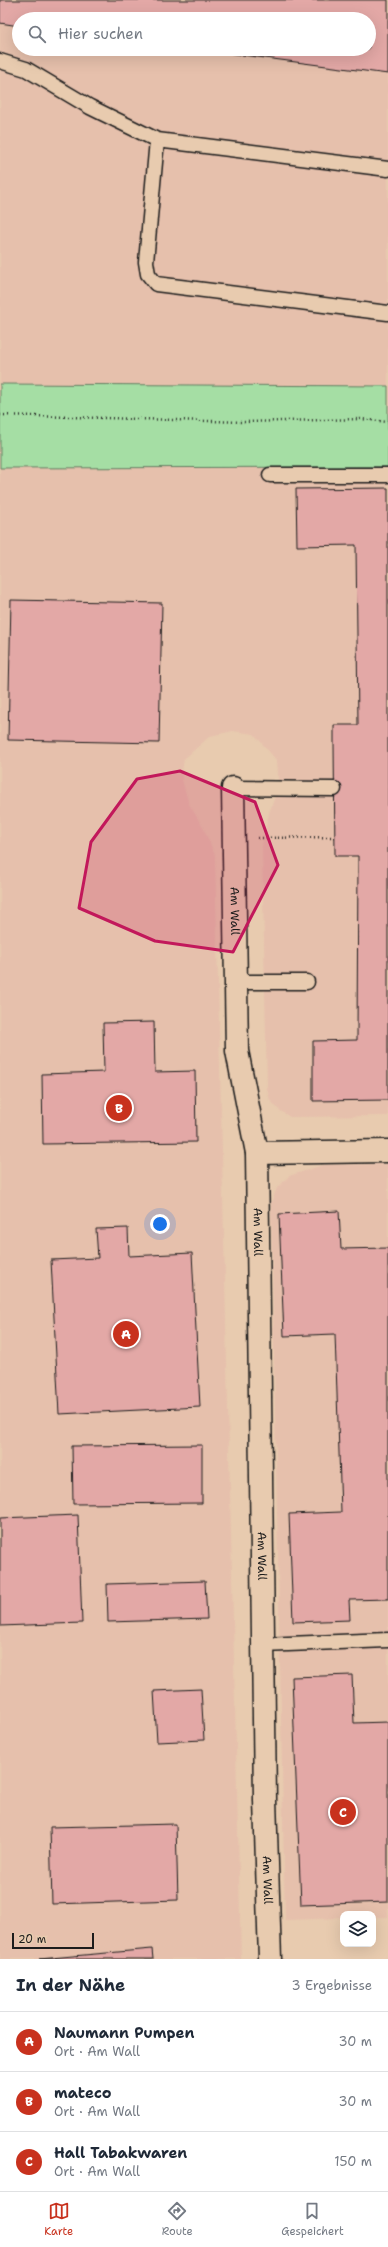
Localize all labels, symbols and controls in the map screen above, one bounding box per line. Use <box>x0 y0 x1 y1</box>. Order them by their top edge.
search box <box>12 12 376 56</box>
icon: search <box>26 23 48 45</box>
text: Hier suchen <box>58 24 143 44</box>
street label: Am Wall <box>227 886 243 936</box>
pin: B <box>106 1093 132 1123</box>
street label: Am Wall <box>250 1208 266 1257</box>
your location <box>150 1214 170 1234</box>
pin: A <box>113 1319 139 1349</box>
street label: Am Wall <box>254 1532 270 1581</box>
pin: C <box>330 1797 356 1827</box>
street label: Am Wall <box>259 1855 276 1905</box>
map controls <box>340 1911 376 1947</box>
button: layers <box>340 1911 376 1947</box>
scale bar <box>12 1931 94 1950</box>
text: 20 m <box>18 1932 46 1947</box>
text: In der Nähe <box>16 1974 125 1996</box>
text: 3 Ergebnisse <box>292 1977 372 1994</box>
text: Naumann Pumpen <box>54 2023 195 2043</box>
text: A <box>24 2033 34 2050</box>
text: 30 m <box>338 2033 372 2050</box>
text: Ort · Am Wall <box>54 2043 140 2060</box>
text: mateco <box>54 2083 112 2103</box>
text: B <box>25 2093 33 2110</box>
text: 30 m <box>338 2093 372 2110</box>
text: Ort · Am Wall <box>54 2103 140 2120</box>
text: Hall Tabakwaren <box>54 2143 187 2163</box>
text: C <box>25 2153 33 2170</box>
text: 150 m <box>334 2153 372 2170</box>
text: Ort · Am Wall <box>54 2163 140 2180</box>
tab: Karte <box>44 2200 73 2239</box>
tab: Route <box>162 2200 193 2239</box>
tab: Gespeichert <box>281 2200 344 2239</box>

